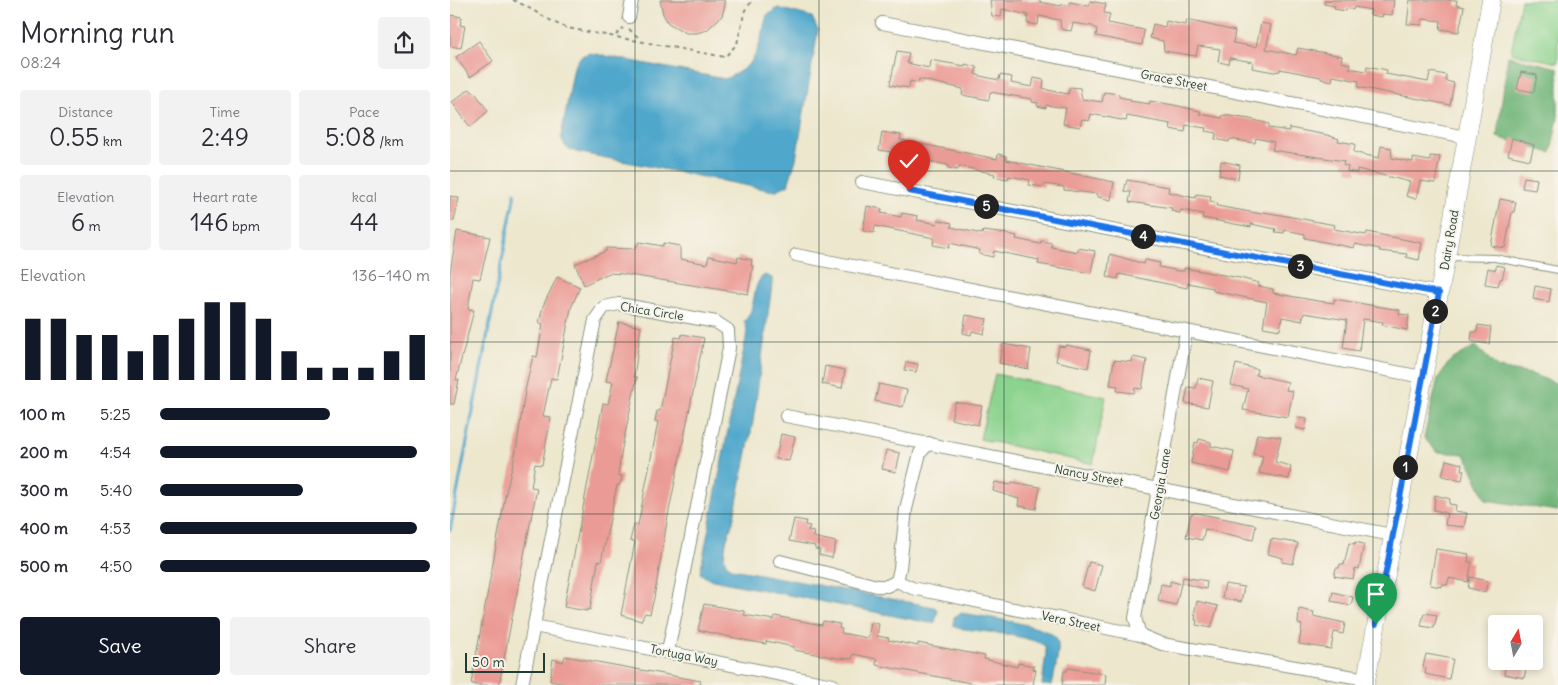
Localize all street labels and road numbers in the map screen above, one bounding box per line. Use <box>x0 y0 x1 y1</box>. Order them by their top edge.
street label: Grace Street <box>1139 66 1209 94</box>
street label: Dairy Road <box>1436 209 1462 271</box>
street label: Chica Circle <box>619 299 685 323</box>
street label: Georgia Lane <box>1146 447 1174 521</box>
street label: Nancy Street <box>1053 461 1125 489</box>
street label: Vera Street <box>1040 607 1102 635</box>
street label: Tortuga Way <box>649 641 719 669</box>

